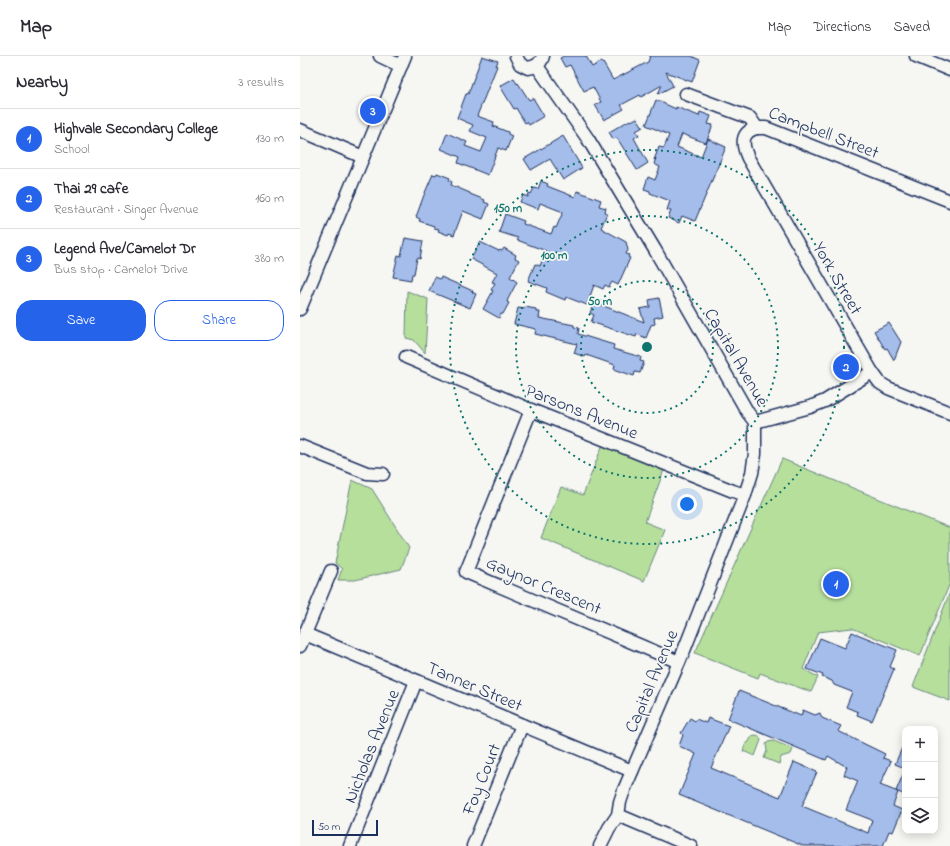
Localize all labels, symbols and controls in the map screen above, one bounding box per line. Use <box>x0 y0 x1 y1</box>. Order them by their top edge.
text: Map <box>20 14 52 41</box>
text: Map <box>768 17 791 38</box>
text: Directions <box>813 17 871 38</box>
text: Saved <box>893 17 930 38</box>
text: Nearby <box>16 70 68 95</box>
text: 3 results <box>238 73 284 92</box>
pin: 3 <box>360 96 386 126</box>
street label: Campbell Street <box>764 101 882 167</box>
text: Highvale Secondary College <box>54 118 218 140</box>
text: 1 <box>27 129 31 148</box>
text: 130 m <box>256 129 284 148</box>
text: School <box>54 140 90 159</box>
text: Thai 29 cafe <box>54 178 128 200</box>
text: 2 <box>26 189 32 208</box>
text: 160 m <box>255 189 284 208</box>
text: Restaurant · Singer Avenue <box>54 200 198 219</box>
text: 150 m <box>494 200 523 218</box>
text: Legend Ave/Camelot Dr <box>54 238 196 260</box>
street label: York Street <box>805 238 868 320</box>
text: 100 m <box>541 247 568 265</box>
text: 3 <box>26 249 32 268</box>
text: 380 m <box>255 249 284 268</box>
text: Bus stop · Camelot Drive <box>54 260 188 279</box>
text: 50 m <box>588 293 613 311</box>
button: Save <box>16 300 146 341</box>
button: Share <box>154 300 284 341</box>
street label: Capital Avenue <box>697 304 774 413</box>
centre of rings <box>640 340 654 354</box>
pin: 2 <box>833 352 859 382</box>
street label: Parsons Avenue <box>521 378 642 448</box>
your location <box>677 494 697 514</box>
street label: Gaynor Crescent <box>482 551 605 623</box>
pin: 1 <box>823 569 849 599</box>
street label: Capital Avenue <box>619 625 687 737</box>
street label: Tanner Street <box>423 656 526 720</box>
street label: Nicholas Avenue <box>338 685 408 808</box>
map controls <box>902 726 938 834</box>
button: + <box>902 726 938 762</box>
street label: Foy Court <box>456 740 509 820</box>
button: − <box>902 762 938 798</box>
button: layers <box>902 798 938 834</box>
scale bar <box>312 818 378 837</box>
text: 50 m <box>318 819 340 835</box>

